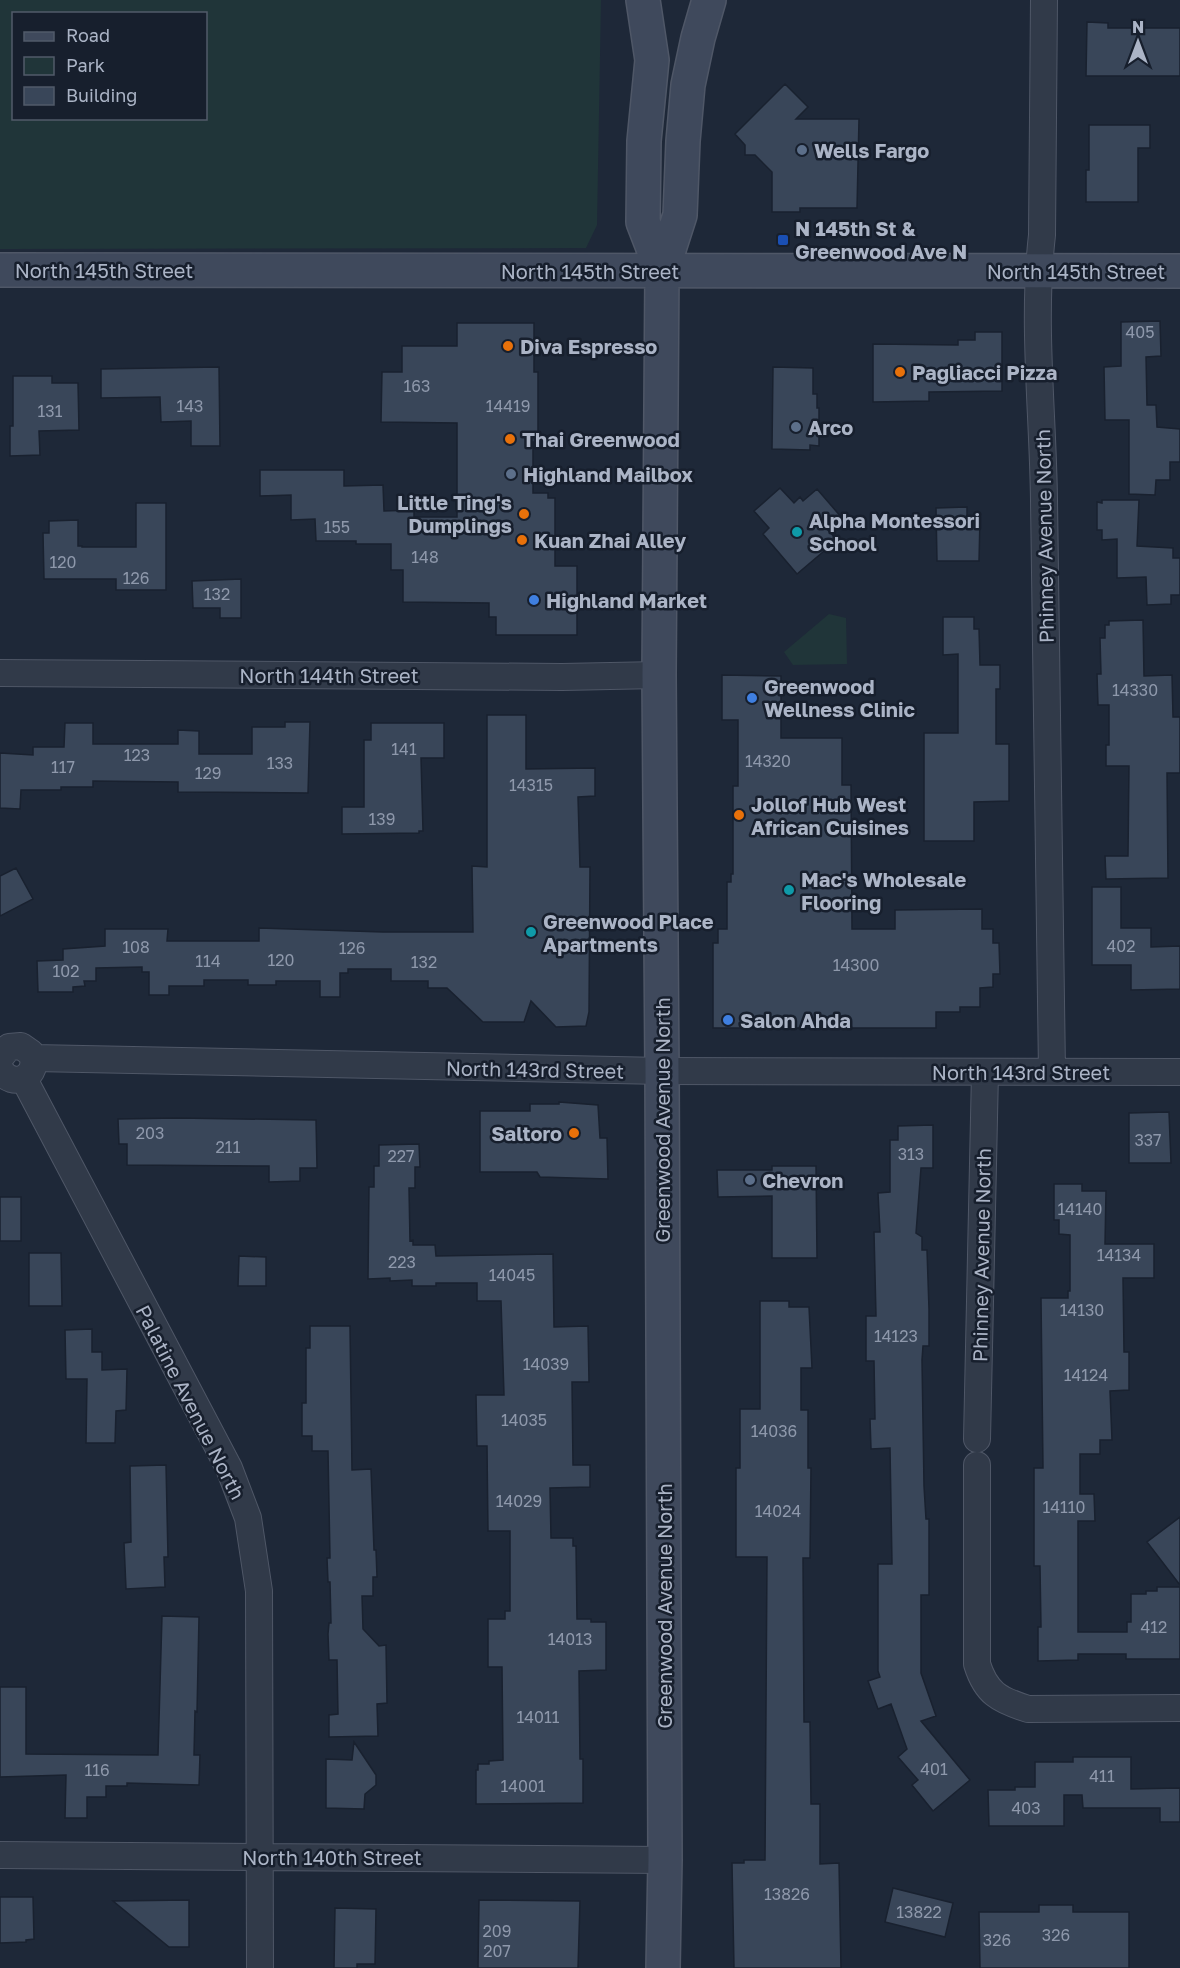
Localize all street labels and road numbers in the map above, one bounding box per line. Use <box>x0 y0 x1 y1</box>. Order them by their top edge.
street label: North 145th Street <box>15 258 193 282</box>
street label: North 145th Street <box>501 259 679 283</box>
street label: North 145th Street <box>987 259 1165 283</box>
street label: Phinney Avenue North <box>1030 429 1058 643</box>
street label: North 144th Street <box>239 663 419 687</box>
street label: Greenwood Avenue North <box>650 997 674 1243</box>
street label: North 143rd Street <box>446 1055 624 1083</box>
street label: North 143rd Street <box>932 1060 1110 1084</box>
street label: Phinney Avenue North <box>967 1148 995 1362</box>
street label: Palatine Avenue North <box>131 1301 251 1503</box>
street label: Greenwood Avenue North <box>652 1483 676 1729</box>
street label: North 140th Street <box>242 1845 422 1869</box>

